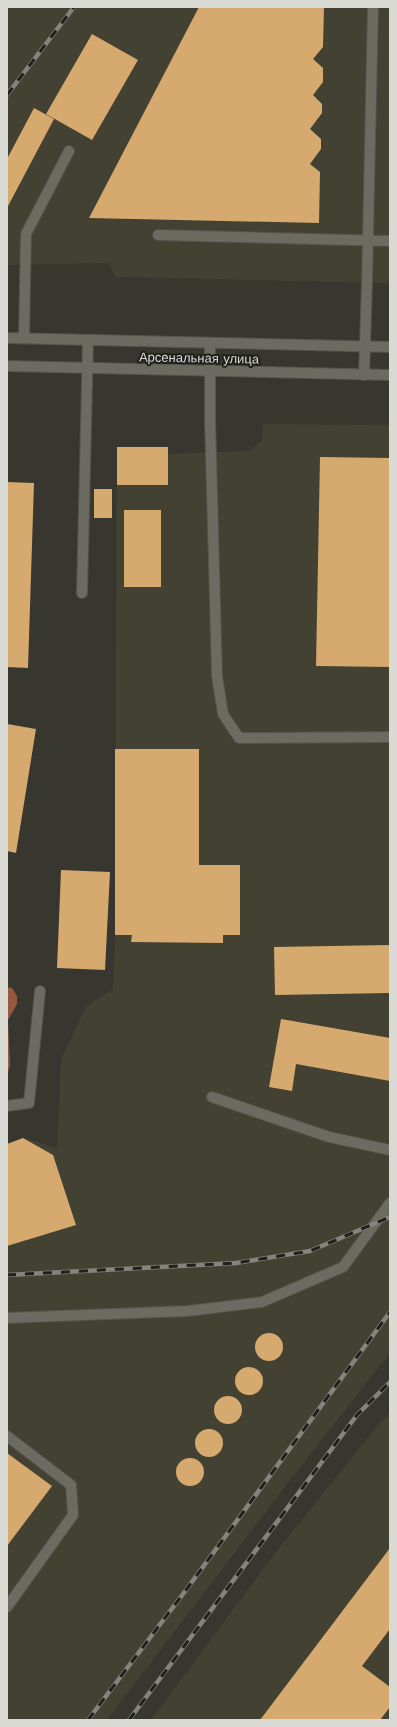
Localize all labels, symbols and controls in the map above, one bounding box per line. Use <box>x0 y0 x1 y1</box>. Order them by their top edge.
street label: Арсенальная улица <box>139 349 260 367</box>

